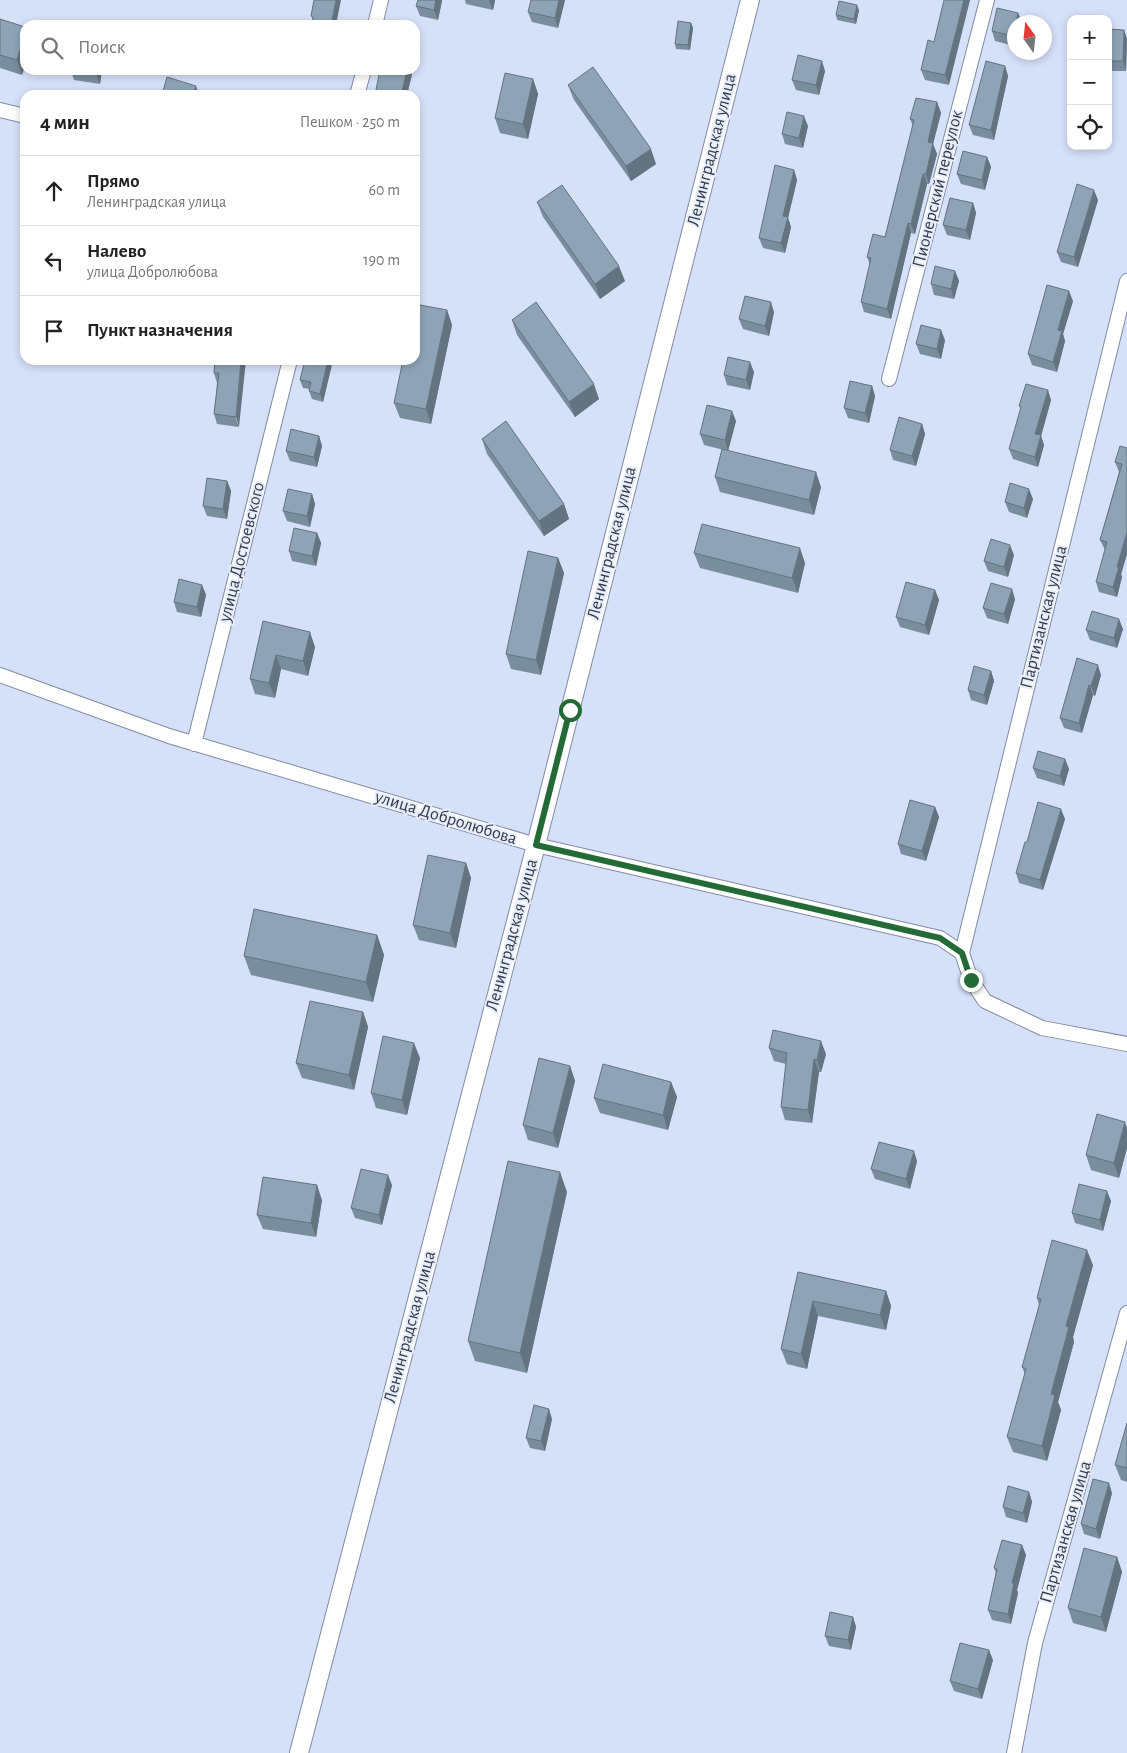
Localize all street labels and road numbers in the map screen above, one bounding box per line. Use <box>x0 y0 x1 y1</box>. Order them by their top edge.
street label: Ленинградская улица <box>684 72 740 228</box>
street label: Пионерский переулок <box>910 108 966 270</box>
street label: Ленинградская улица <box>584 465 640 621</box>
street label: улица Достоевского <box>216 480 268 625</box>
street label: Партизанская улица <box>1017 544 1071 690</box>
street label: улица Добролюбова <box>372 787 519 848</box>
street label: Ленинградская улица <box>483 857 541 1013</box>
street label: Ленинградская улица <box>381 1249 439 1405</box>
street label: Партизанская улица <box>1037 1459 1095 1605</box>

